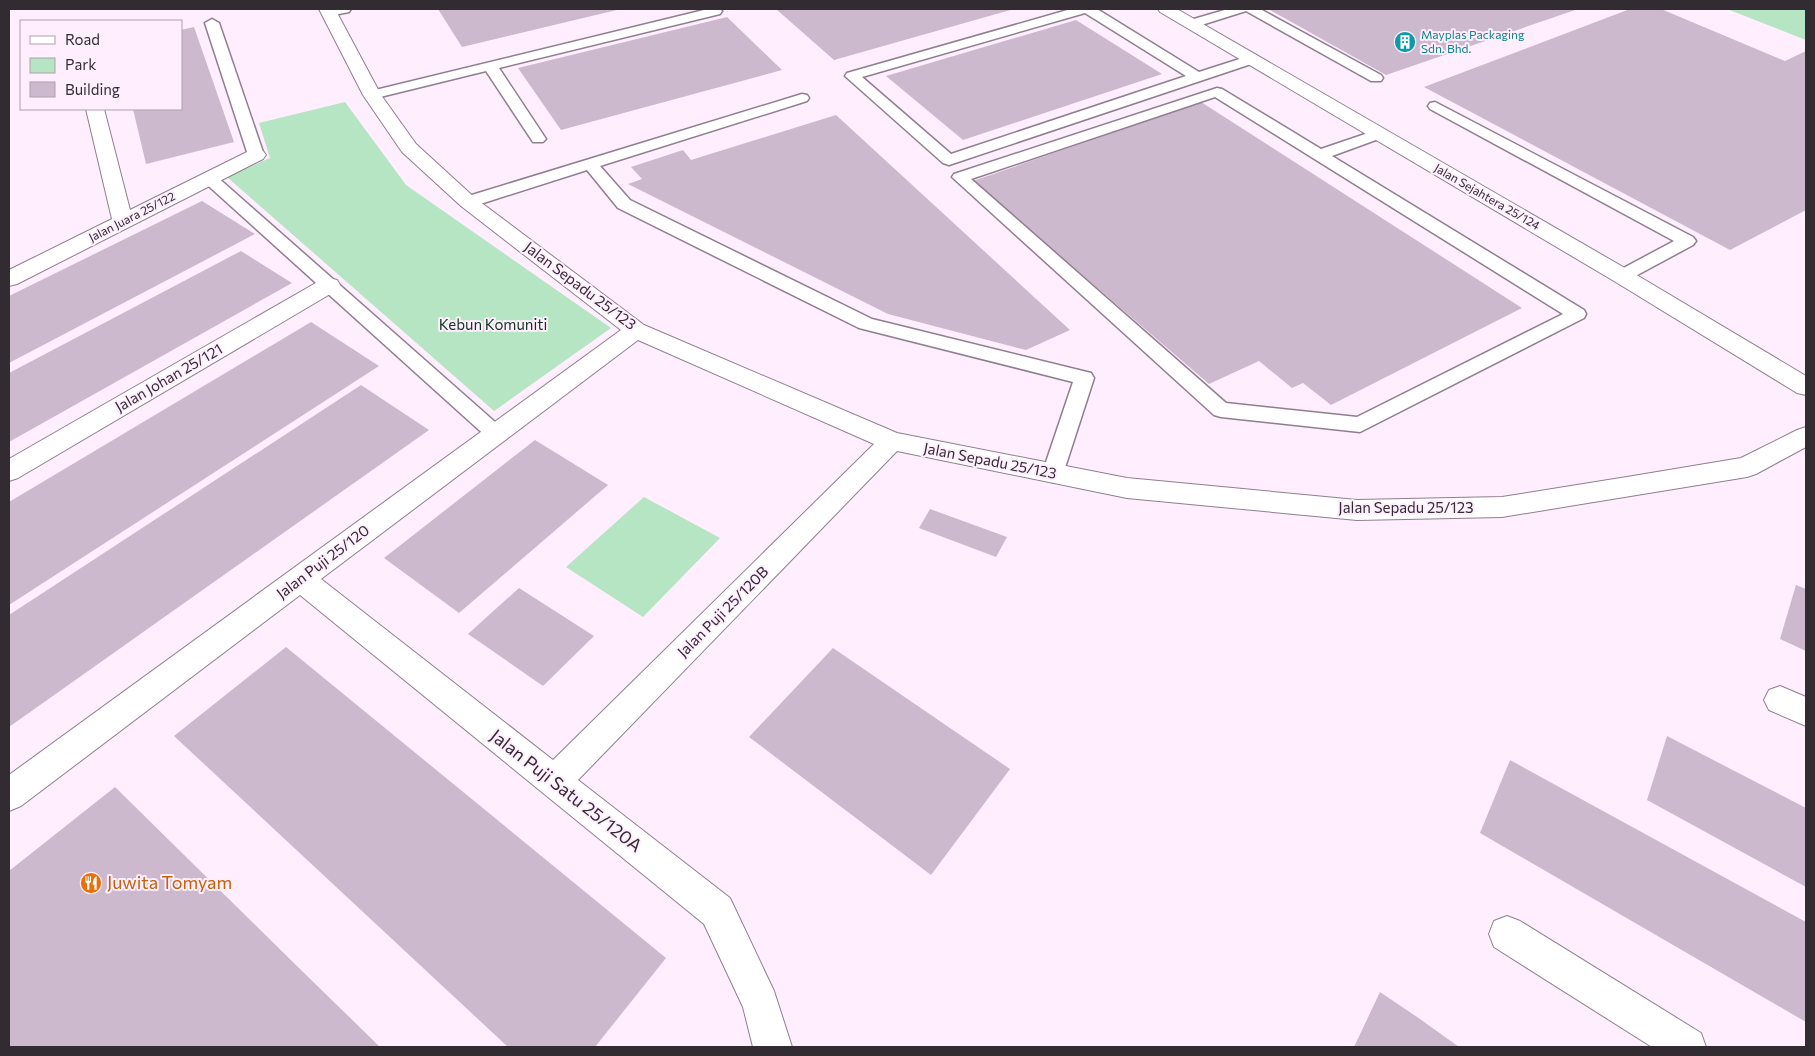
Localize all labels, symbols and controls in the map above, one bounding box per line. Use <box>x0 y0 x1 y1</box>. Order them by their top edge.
legend <box>20 20 182 110</box>
place label: Mayplas Packaging Sdn. Bhd. <box>1421 27 1525 55</box>
text: Road <box>65 30 100 48</box>
building icon: Mayplas Packaging Sdn. Bhd. <box>1393 30 1417 54</box>
text: Park <box>65 55 96 73</box>
text: Building <box>65 80 120 98</box>
street label: Jalan Sejahtera 25/124 <box>1432 160 1543 233</box>
street label: Jalan Juara 25/122 <box>86 188 178 245</box>
street label: Jalan Sepadu 25/123 <box>521 237 640 333</box>
park label: Kebun Komuniti <box>439 315 547 333</box>
street label: Jalan Johan 25/121 <box>112 339 225 415</box>
street label: Jalan Sepadu 25/123 <box>922 438 1058 482</box>
street label: Jalan Sepadu 25/123 <box>1338 498 1474 516</box>
street label: Jalan Puji 25/120 <box>272 520 372 602</box>
street label: Jalan Puji 25/120B <box>673 562 772 660</box>
street label: Jalan Puji Satu 25/120A <box>486 724 647 856</box>
restaurant icon: Juwita Tomyam <box>79 871 103 895</box>
place label: Juwita Tomyam <box>107 871 232 893</box>

